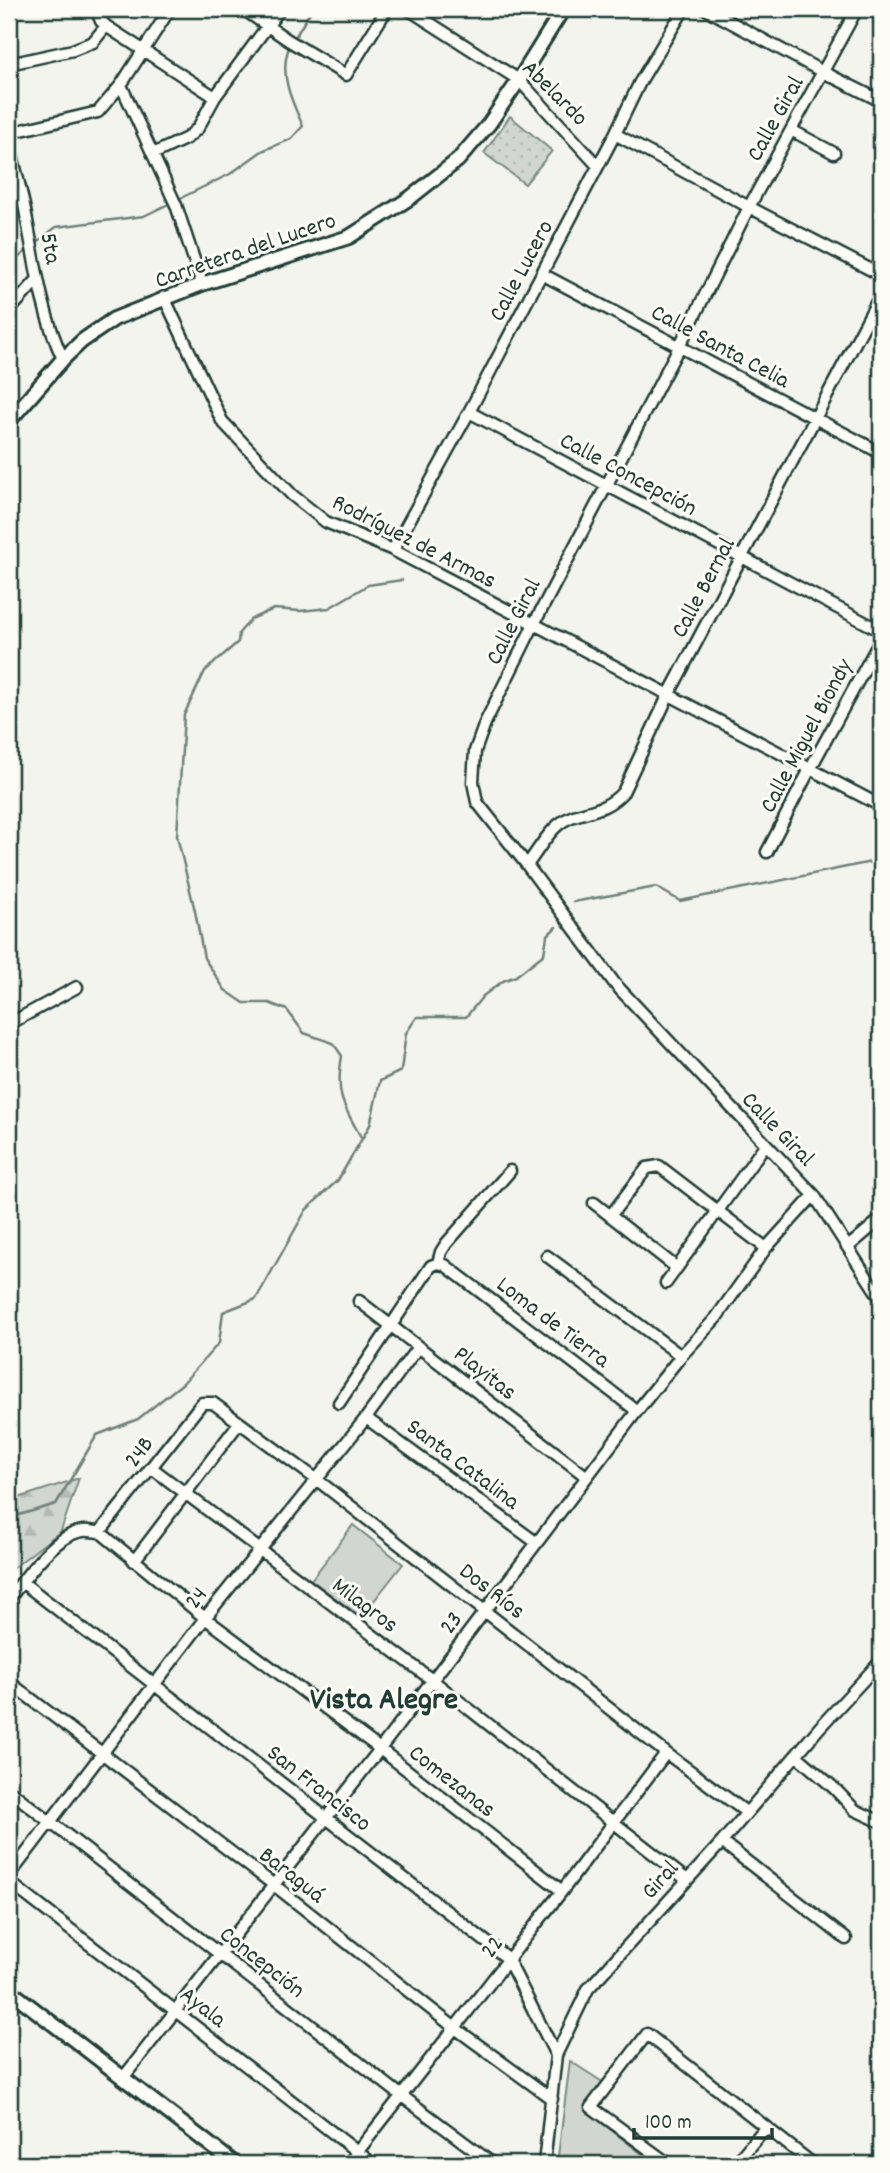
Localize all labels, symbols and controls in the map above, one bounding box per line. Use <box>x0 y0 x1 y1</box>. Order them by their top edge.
street label: Abelardo <box>513 53 595 135</box>
street label: Calle Giral <box>739 70 814 168</box>
street label: Carretera del Lucero <box>151 205 341 299</box>
street label: Calle Lucero <box>482 215 564 328</box>
street label: 5ta <box>30 230 69 268</box>
street label: Calle Santa Celia <box>644 297 796 399</box>
street label: Calle Concepción <box>553 425 702 526</box>
street label: Rodríguez de Armas <box>326 487 502 599</box>
street label: Calle Bernal <box>664 532 745 645</box>
street label: Calle Giral <box>478 573 551 672</box>
street label: Calle Miguel Biondy <box>753 652 863 820</box>
street label: Calle Giral <box>732 1085 822 1176</box>
street label: Loma de Tierra <box>488 1269 617 1378</box>
street label: Playitas <box>445 1339 523 1410</box>
street label: Santa Catalina <box>398 1411 527 1520</box>
street label: 24B <box>117 1430 164 1476</box>
street label: Dos Ríos <box>451 1556 531 1629</box>
street label: Milagros <box>324 1570 405 1643</box>
street label: 24 <box>178 1580 217 1617</box>
street label: 23 <box>432 1605 472 1642</box>
district label: Vista Alegre <box>310 1679 458 1725</box>
street label: Comezanas <box>400 1737 502 1827</box>
street label: San Francisco <box>258 1738 378 1841</box>
street label: Baraguá <box>251 1840 331 1913</box>
street label: Giral <box>634 1854 688 1908</box>
street label: Concepción <box>211 1919 311 2008</box>
street label: 22 <box>474 1929 513 1967</box>
street label: Ayala <box>172 1979 233 2038</box>
scale bar <box>634 2096 773 2140</box>
text: 100 m <box>645 2109 692 2139</box>

